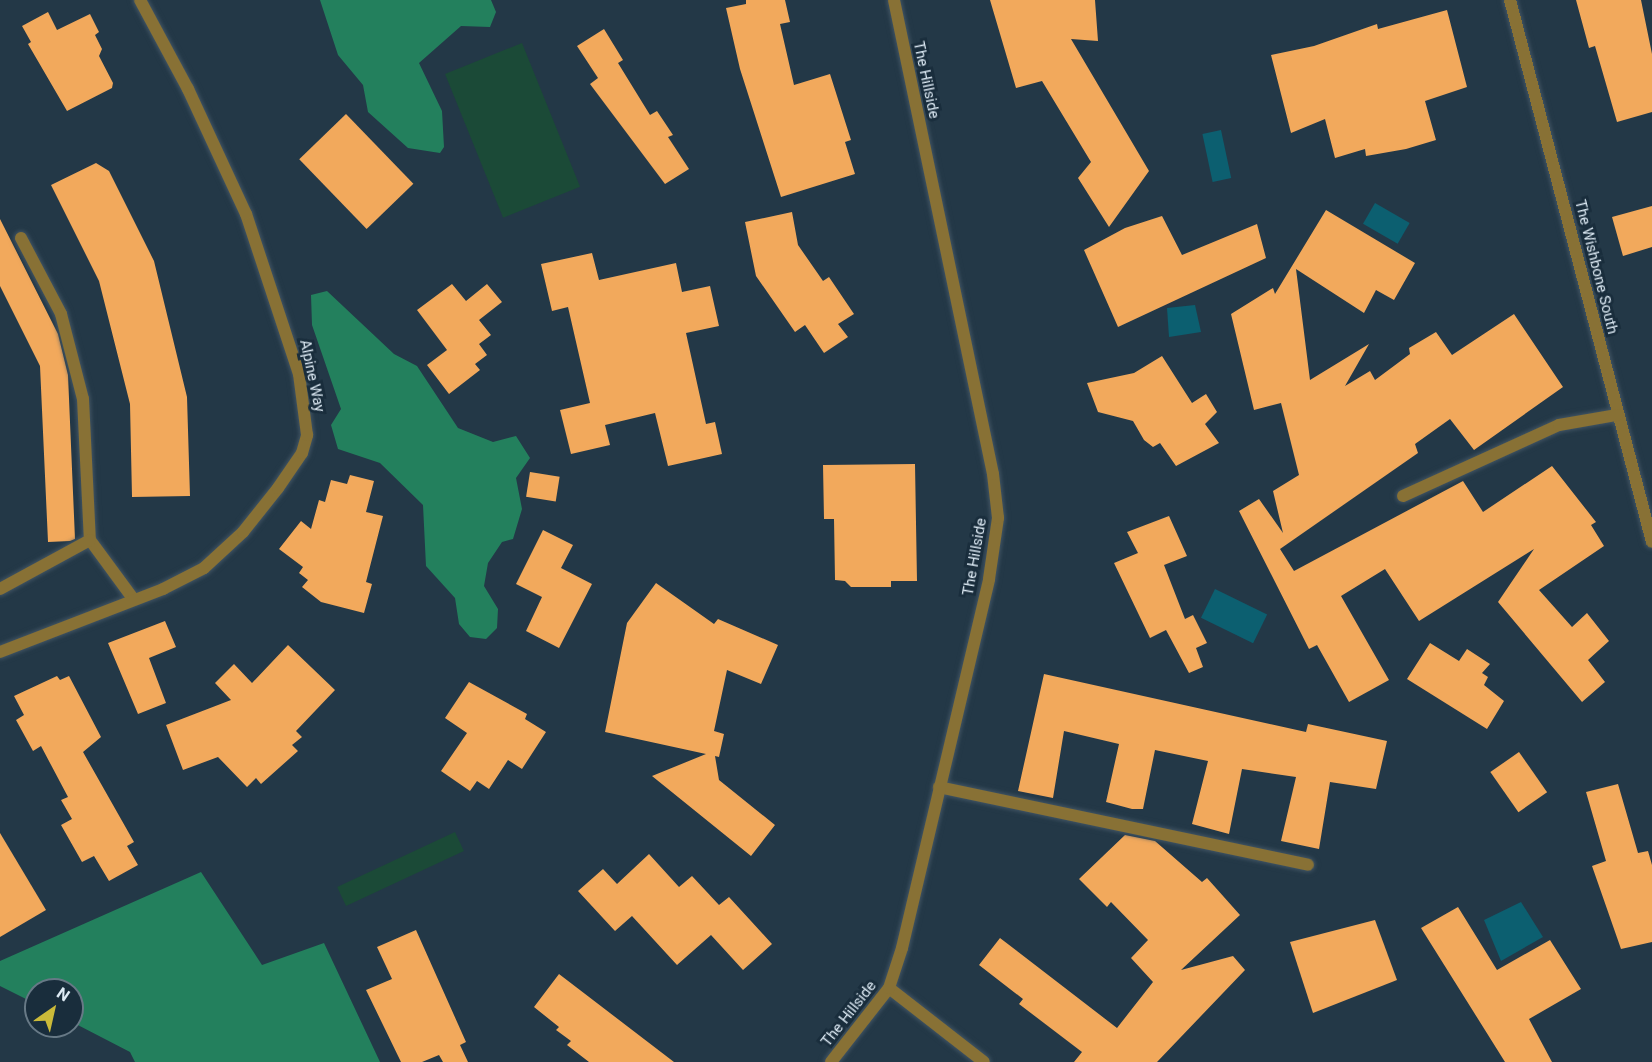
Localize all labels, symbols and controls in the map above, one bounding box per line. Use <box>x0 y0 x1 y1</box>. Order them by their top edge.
street label: The Hillside <box>909 40 943 120</box>
street label: The Wishbone South <box>1571 198 1621 336</box>
street label: Alpine Way <box>296 338 328 414</box>
street label: The Hillside <box>959 517 991 597</box>
north arrow <box>24 978 84 1038</box>
street label: The Hillside <box>818 978 880 1050</box>
text: N <box>53 983 73 1005</box>

